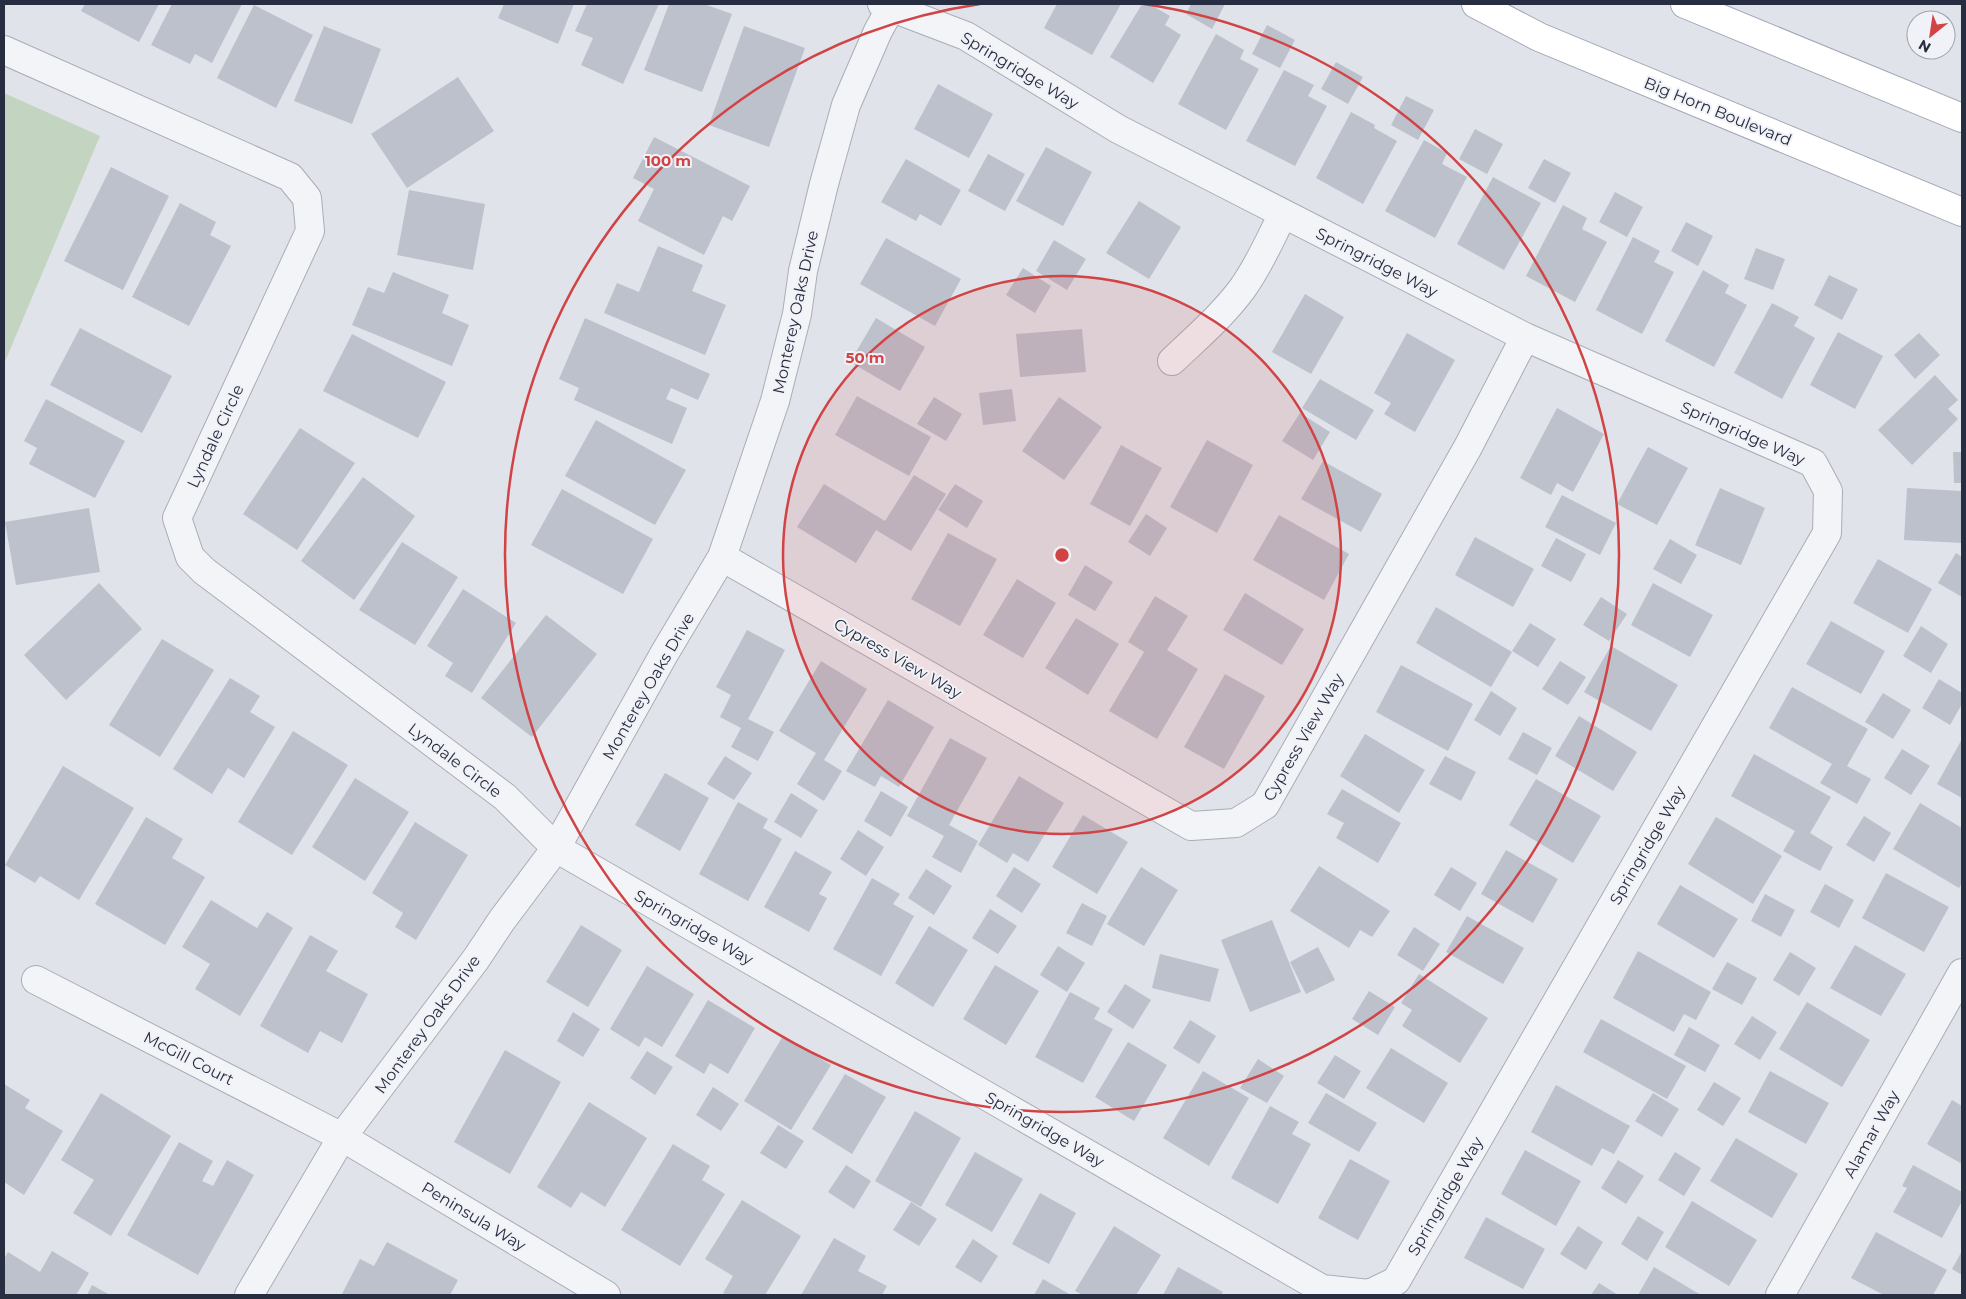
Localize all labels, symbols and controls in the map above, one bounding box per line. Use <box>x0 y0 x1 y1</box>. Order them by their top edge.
north arrow <box>1906 10 1956 60</box>
street label: Springridge Way <box>957 28 1082 113</box>
text: N <box>1915 36 1934 57</box>
street label: Big Horn Boulevard <box>1641 73 1794 150</box>
text: 100 m <box>645 151 691 170</box>
street label: Springridge Way <box>1313 224 1441 301</box>
street label: Monterey Oaks Drive <box>769 229 822 396</box>
text: 50 m <box>845 348 885 367</box>
street label: Lyndale Circle <box>183 381 248 491</box>
street label: Springridge Way <box>1678 398 1808 470</box>
centre of rings <box>1053 546 1071 564</box>
street label: Monterey Oaks Drive <box>599 609 698 763</box>
street label: Cypress View Way <box>831 614 965 703</box>
street label: Cypress View Way <box>1259 670 1348 804</box>
street label: Lyndale Circle <box>404 719 505 802</box>
street label: Springridge Way <box>1606 782 1689 908</box>
street label: Springridge Way <box>631 886 757 969</box>
street label: Monterey Oaks Drive <box>371 951 484 1097</box>
street label: McGill Court <box>140 1028 237 1090</box>
street label: Alamar Way <box>1840 1087 1903 1181</box>
street label: Springridge Way <box>982 1088 1108 1171</box>
street label: Springridge Way <box>1404 1133 1487 1259</box>
street label: Peninsula Way <box>418 1178 530 1255</box>

